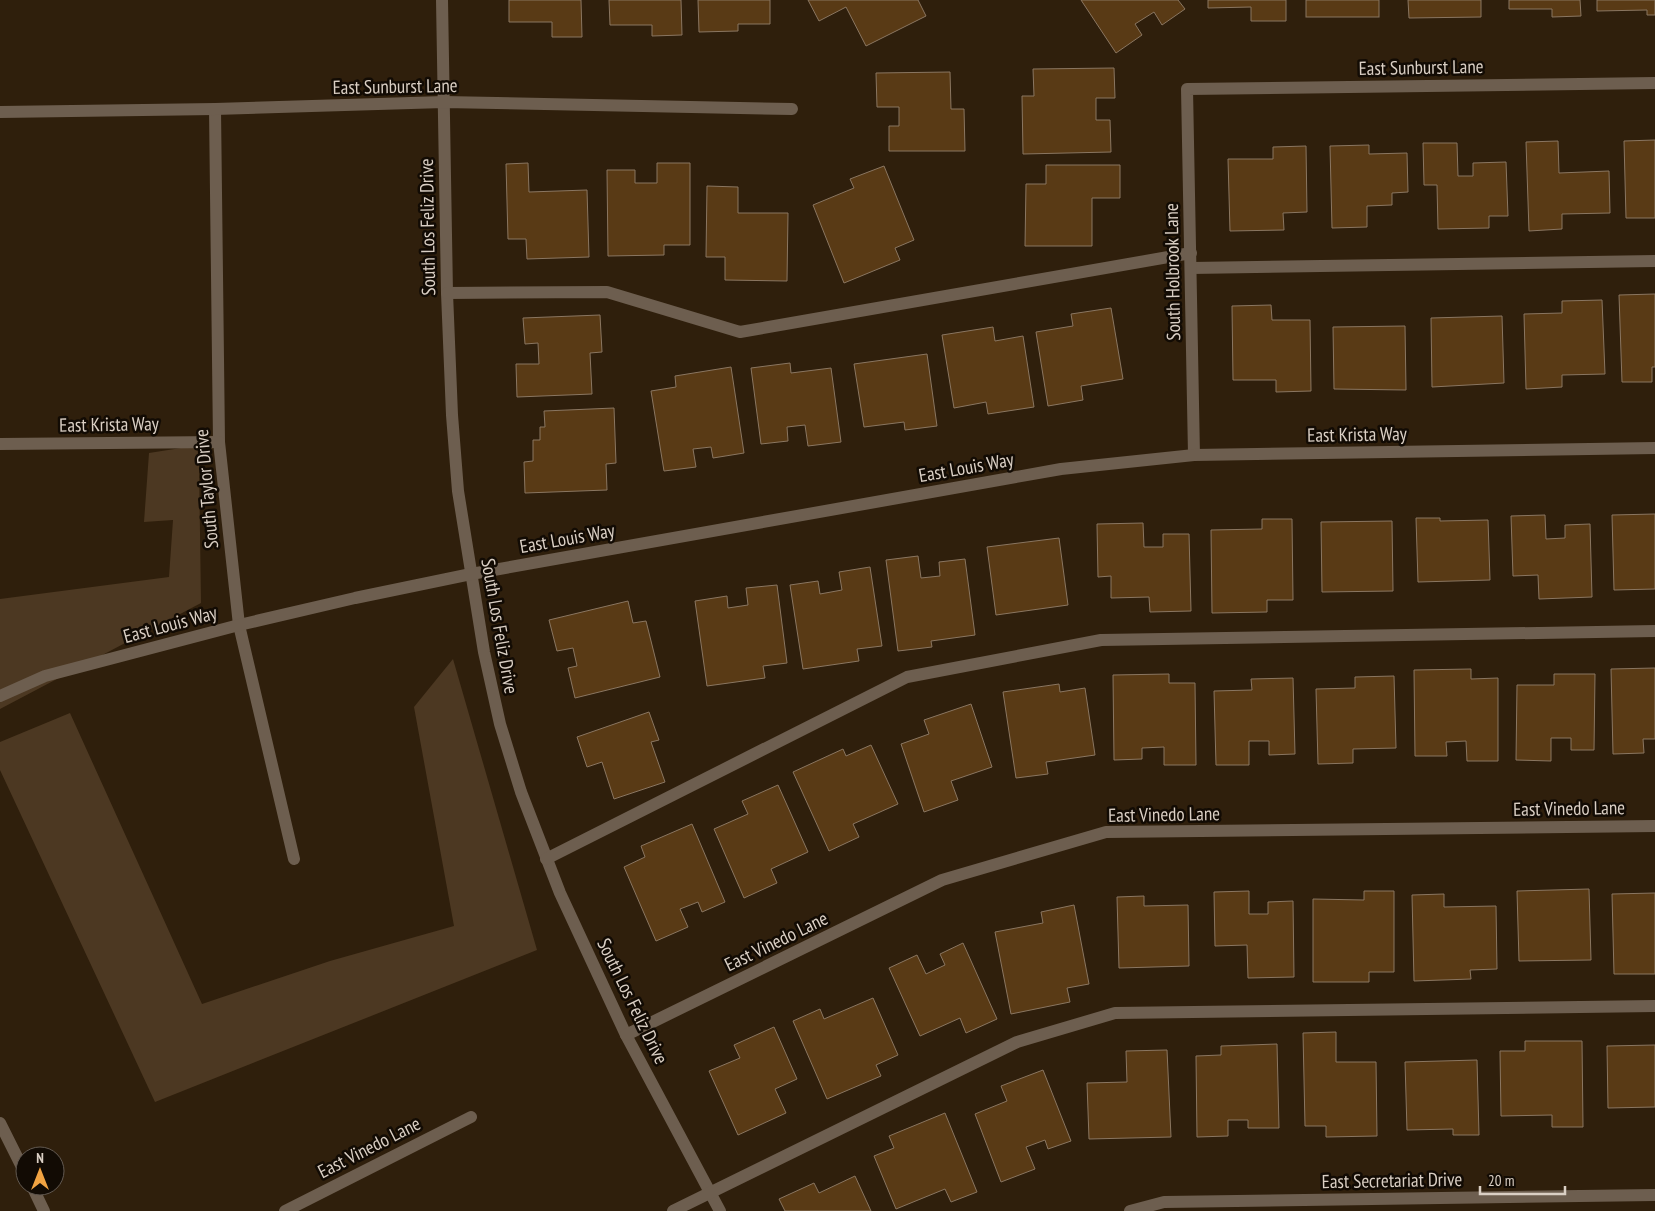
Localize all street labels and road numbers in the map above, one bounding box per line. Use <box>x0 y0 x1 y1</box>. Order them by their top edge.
street label: East Sunburst Lane <box>1358 54 1484 80</box>
street label: East Sunburst Lane <box>332 73 458 99</box>
street label: South Los Feliz Drive <box>414 158 440 296</box>
street label: South Holbrook Lane <box>1159 203 1185 341</box>
street label: East Krista Way <box>59 411 160 437</box>
street label: East Krista Way <box>1307 421 1408 447</box>
street label: South Taylor Drive <box>189 428 223 550</box>
street label: East Louis Way <box>917 447 1016 487</box>
street label: East Louis Way <box>518 518 617 558</box>
street label: South Los Feliz Drive <box>476 556 524 696</box>
street label: East Louis Way <box>120 600 220 648</box>
street label: East Vinedo Lane <box>1513 795 1625 821</box>
street label: East Vinedo Lane <box>1108 801 1220 827</box>
street label: East Vinedo Lane <box>720 906 832 976</box>
street label: South Los Feliz Drive <box>592 934 674 1068</box>
street label: East Vinedo Lane <box>314 1111 424 1183</box>
street label: East Secretariat Drive <box>1321 1167 1463 1193</box>

